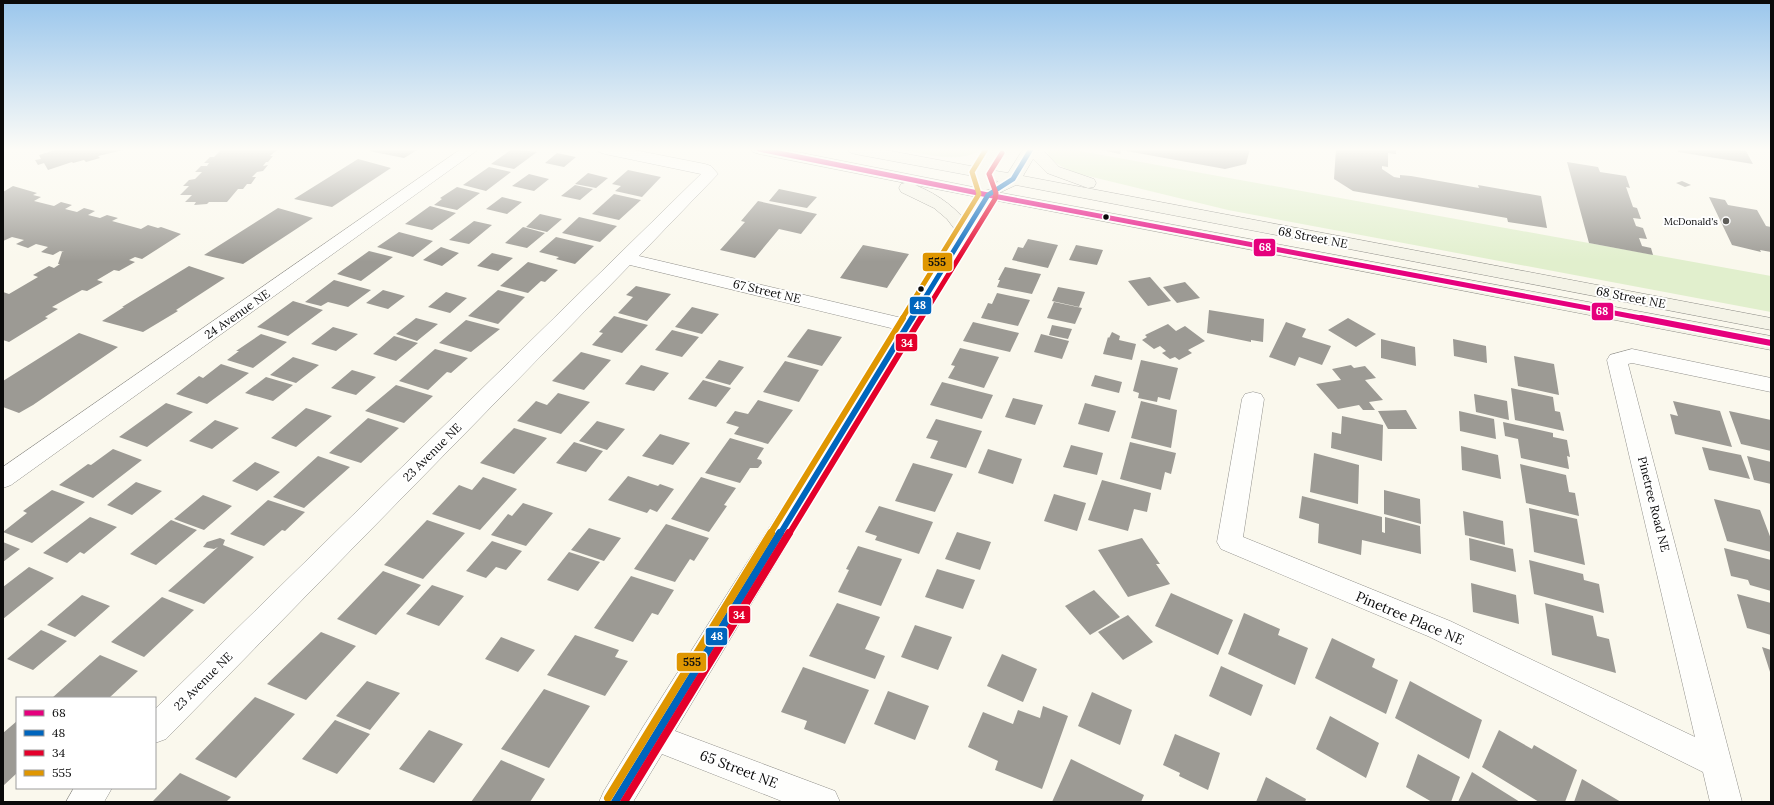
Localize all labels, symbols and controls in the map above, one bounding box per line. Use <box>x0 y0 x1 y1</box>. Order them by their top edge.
unlabelled marker <box>1101 212 1111 222</box>
place label: McDonald's <box>1664 215 1718 228</box>
marker: McDonald's <box>1721 216 1731 226</box>
street label: 68 Street NE <box>1277 223 1349 251</box>
line badge: 68 <box>1253 238 1276 257</box>
text: 68 <box>1259 240 1271 254</box>
line badge: 555 <box>922 252 953 272</box>
text: 555 <box>928 255 946 269</box>
street label: 67 Street NE <box>732 276 802 306</box>
street label: 68 Street NE <box>1595 283 1667 311</box>
unlabelled marker <box>916 284 926 294</box>
street label: 24 Avenue NE <box>201 286 273 342</box>
line badge: 48 <box>909 296 932 315</box>
text: 48 <box>914 298 926 312</box>
line badge: 68 <box>1591 302 1614 321</box>
line badge: 34 <box>895 333 918 352</box>
text: 34 <box>901 336 913 350</box>
street label: 23 Avenue NE <box>400 420 464 484</box>
street label: Pinetree Road NE <box>1635 455 1673 553</box>
street label: Pinetree Place NE <box>1353 587 1467 649</box>
line badge: 34 <box>728 605 751 624</box>
text: 34 <box>733 608 745 622</box>
line badge: 48 <box>705 627 728 646</box>
text: 48 <box>711 629 723 643</box>
street label: 23 Avenue NE <box>171 649 235 713</box>
line badge: 555 <box>676 652 707 672</box>
text: 555 <box>683 655 701 669</box>
legend <box>16 697 156 789</box>
text: 68 <box>52 705 66 720</box>
text: 48 <box>52 725 66 740</box>
text: 34 <box>52 745 66 760</box>
street label: 65 Street NE <box>697 746 781 792</box>
text: 555 <box>52 765 72 780</box>

